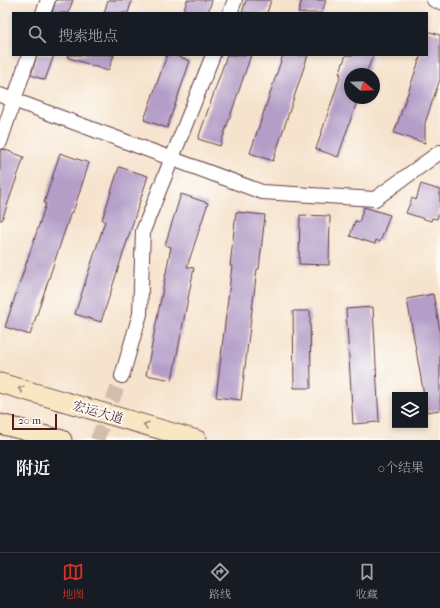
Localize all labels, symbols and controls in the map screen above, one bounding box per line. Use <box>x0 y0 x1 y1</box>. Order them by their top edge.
search box <box>12 12 428 56</box>
icon: search <box>26 23 48 45</box>
text: 搜索地点 <box>58 27 118 45</box>
north arrow <box>344 68 380 104</box>
one-way arrow <box>18 385 25 394</box>
map controls <box>392 392 428 428</box>
button: layers <box>392 392 428 428</box>
street label: 宏运大道 <box>71 398 125 426</box>
scale bar <box>12 412 57 431</box>
text: 20 m <box>18 414 41 427</box>
one-way arrow <box>143 421 150 430</box>
text: 附近 <box>16 458 50 478</box>
text: 0个结果 <box>378 460 424 475</box>
tab: 地图 <box>62 561 84 601</box>
tab: 路线 <box>209 561 231 601</box>
tab: 收藏 <box>356 561 378 601</box>

